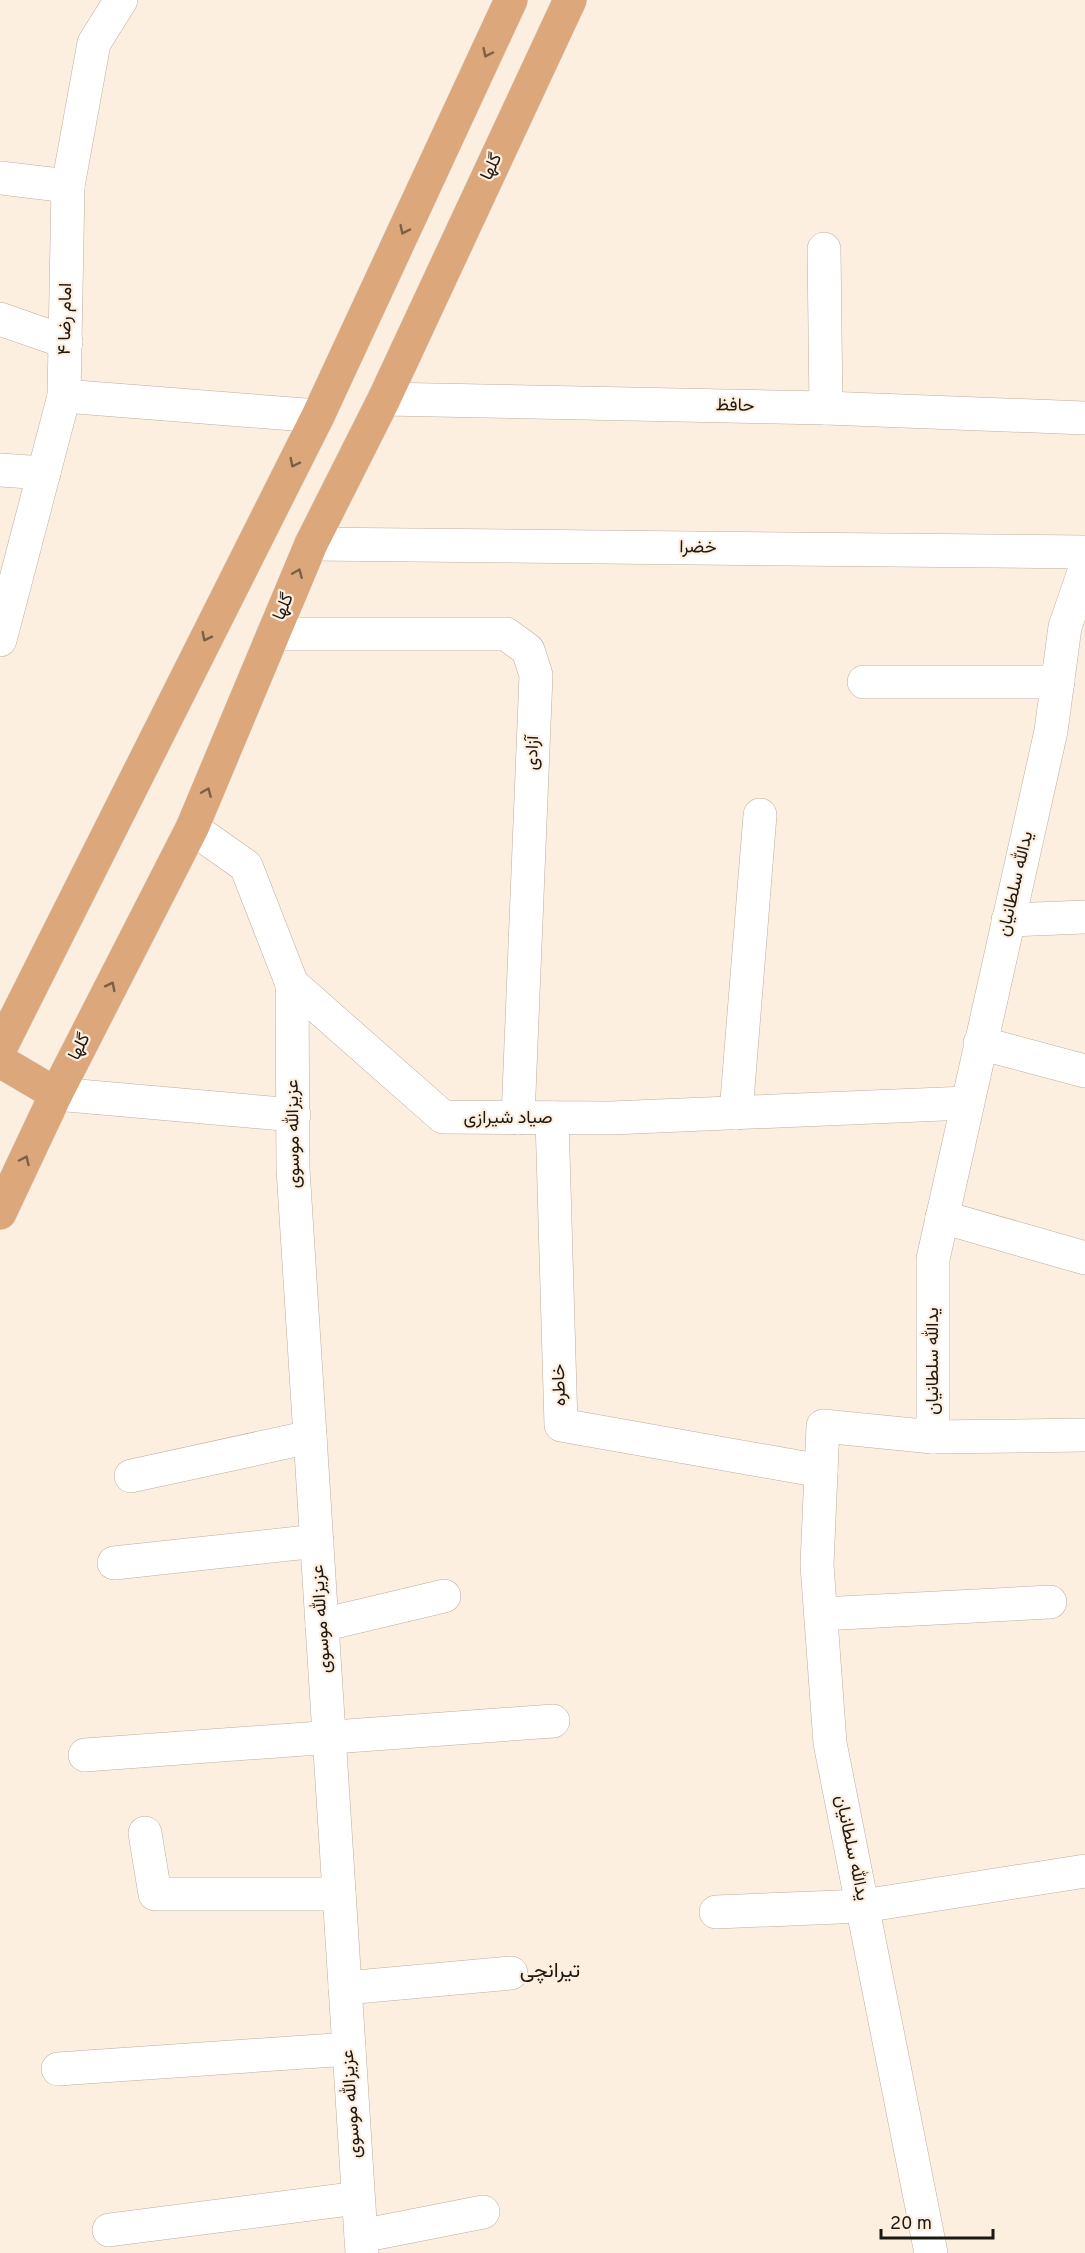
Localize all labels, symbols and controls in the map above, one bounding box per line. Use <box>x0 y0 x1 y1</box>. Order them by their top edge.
one-way arrow <box>482 47 494 58</box>
street label: گلها <box>476 150 508 184</box>
one-way arrow <box>400 223 412 234</box>
street label: امام رضا ۴ <box>54 283 78 355</box>
street label: حافظ <box>715 394 755 418</box>
one-way arrow <box>290 457 301 467</box>
street label: خضرا <box>679 536 717 560</box>
one-way arrow <box>291 569 303 580</box>
street label: گلها <box>268 590 300 624</box>
one-way arrow <box>202 631 214 642</box>
street label: آزادی <box>521 733 545 771</box>
one-way arrow <box>200 787 212 798</box>
street label: یدالله سلطانیان <box>992 829 1039 939</box>
one-way arrow <box>104 981 115 992</box>
street label: گلها <box>64 1030 96 1064</box>
street label: عزیزالله موسوی <box>281 1079 306 1189</box>
street label: صیاد شیرازی <box>463 1107 553 1130</box>
one-way arrow <box>17 1156 29 1167</box>
street label: یدالله سلطانیان <box>921 1307 945 1415</box>
street label: خاطره <box>548 1363 572 1407</box>
street label: عزیزالله موسوی <box>306 1564 337 1674</box>
street label: یدالله سلطانیان <box>829 1793 874 1903</box>
district label: تیرانچی <box>520 1958 580 1985</box>
street label: عزیزالله موسوی <box>336 2049 367 2159</box>
scale bar <box>881 2202 994 2240</box>
text: 20 m <box>890 2213 932 2236</box>

